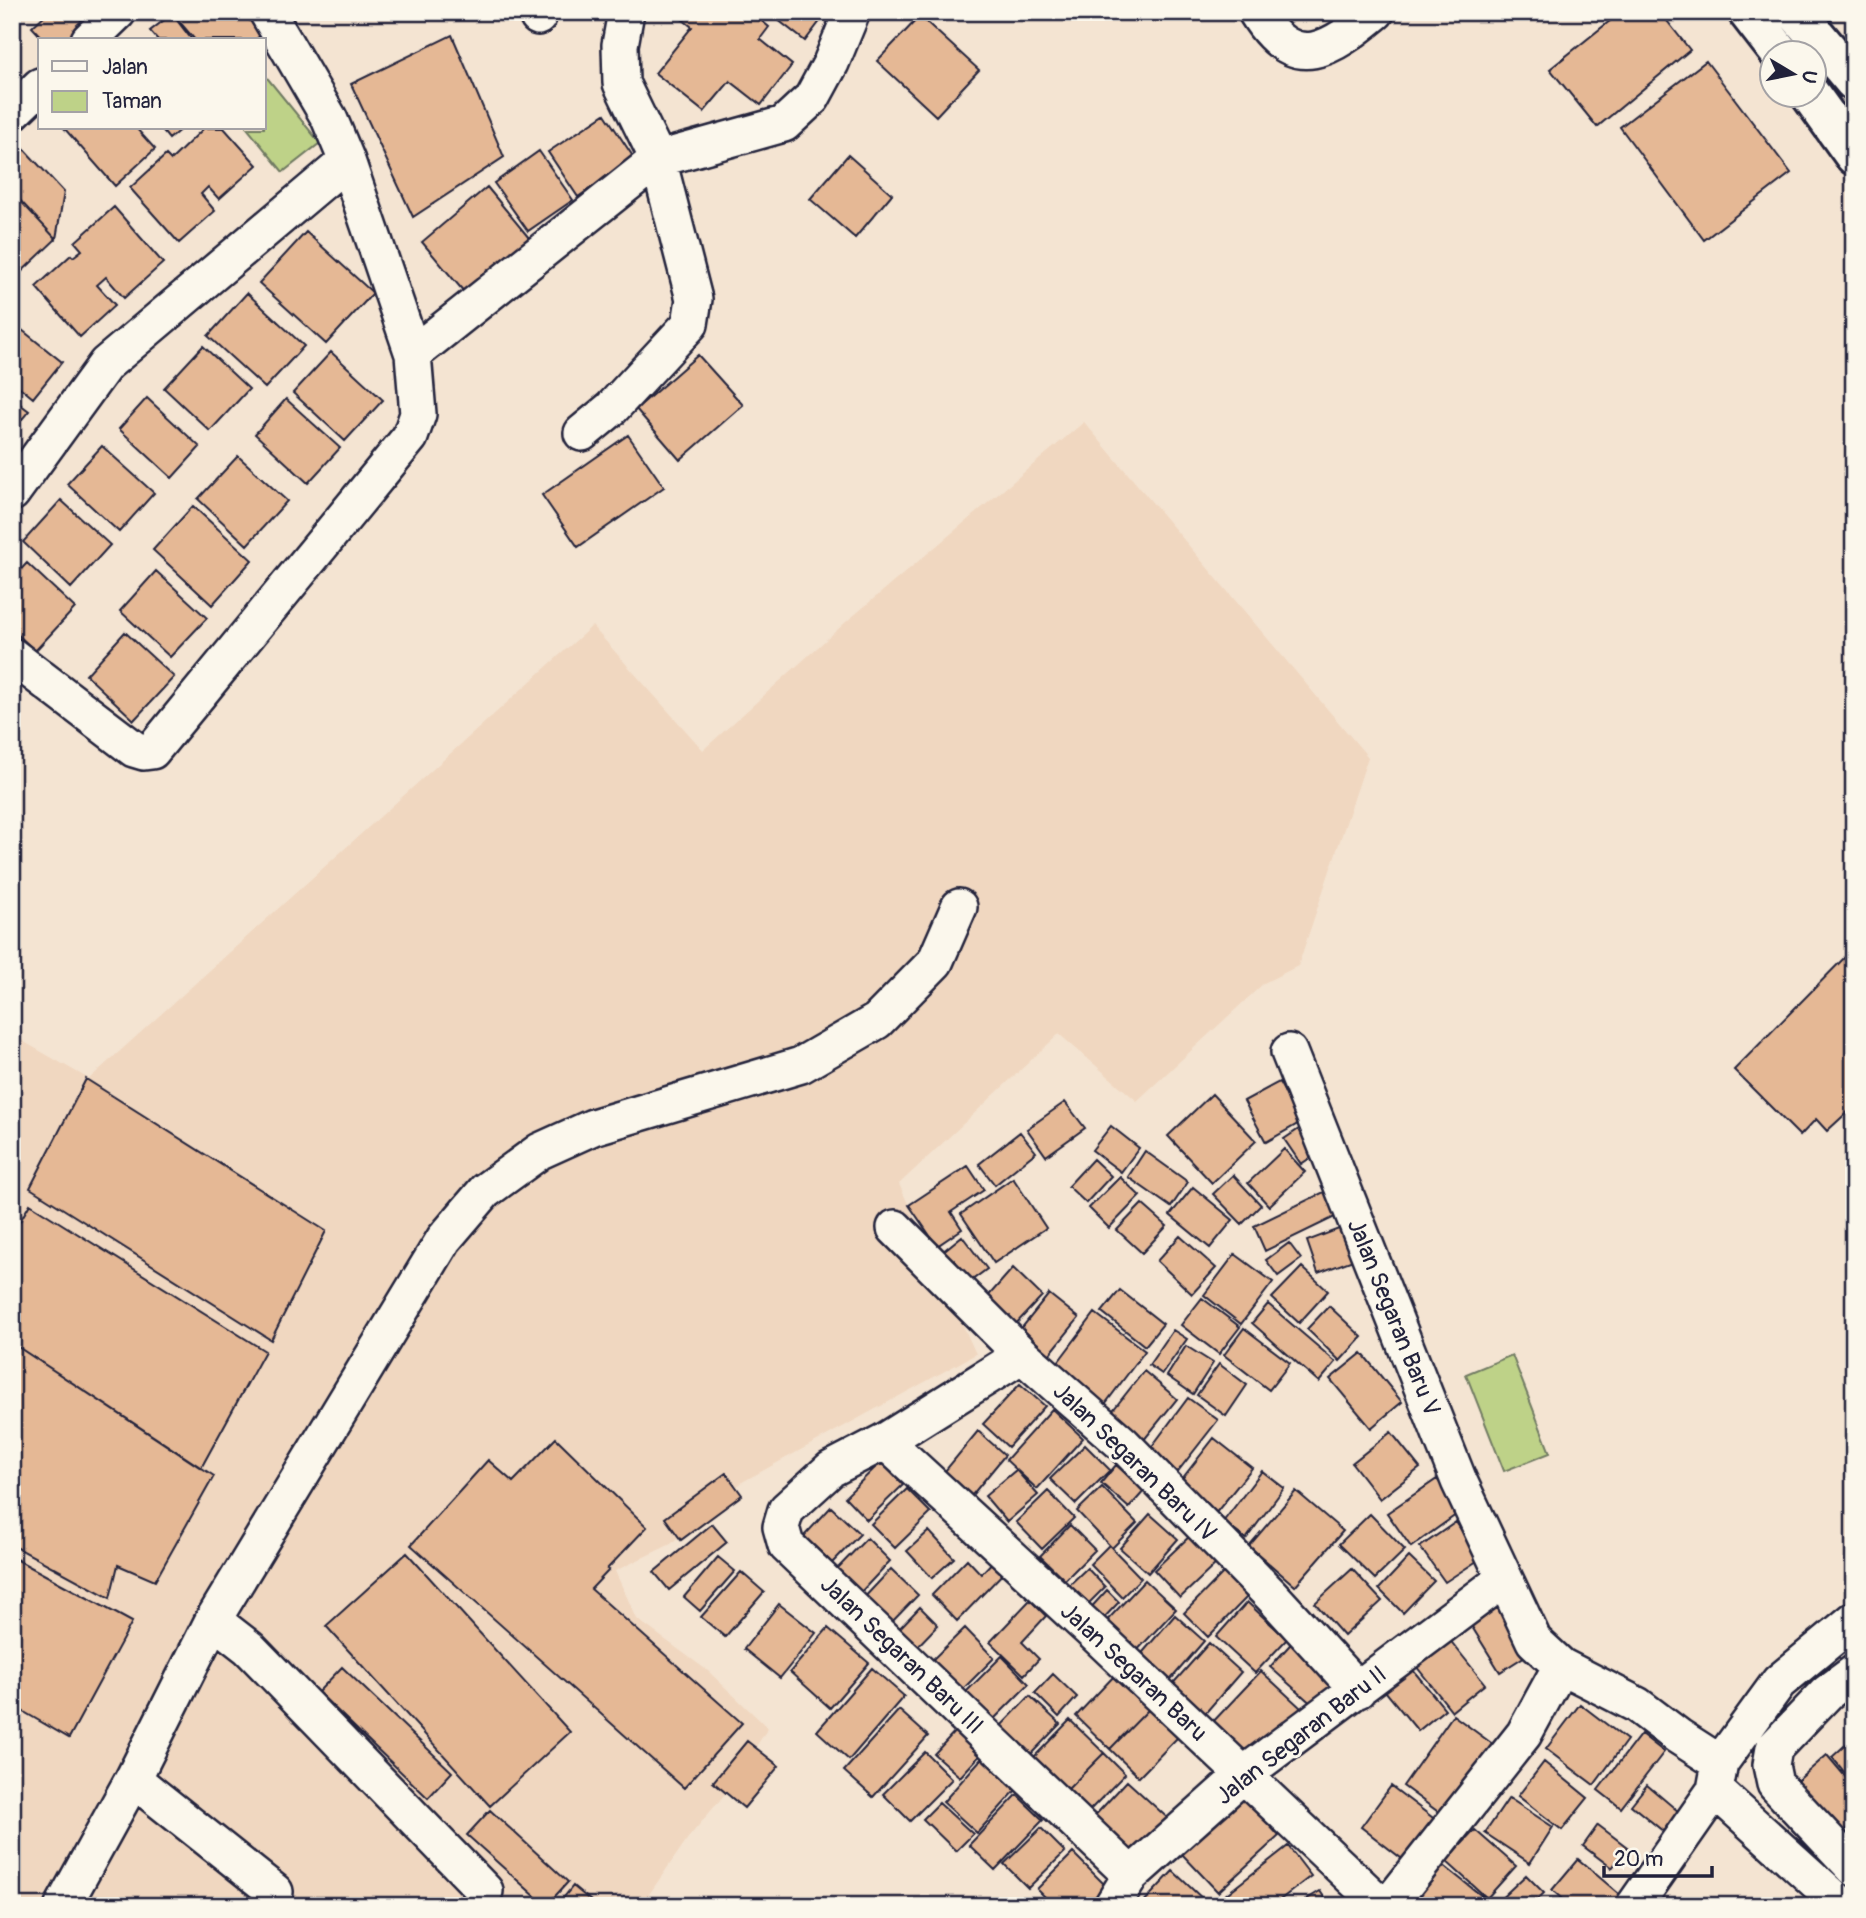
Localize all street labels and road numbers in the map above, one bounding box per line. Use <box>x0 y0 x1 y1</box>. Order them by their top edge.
street label: Jalan Segaran Baru V <box>1341 1215 1446 1420</box>
street label: Jalan Segaran Baru IV <box>1047 1377 1222 1548</box>
street label: Jalan Segaran Baru III <box>814 1570 989 1741</box>
street label: Jalan Segaran Baru <box>1054 1597 1213 1748</box>
street label: Jalan Segaran Baru II <box>1210 1660 1392 1811</box>

